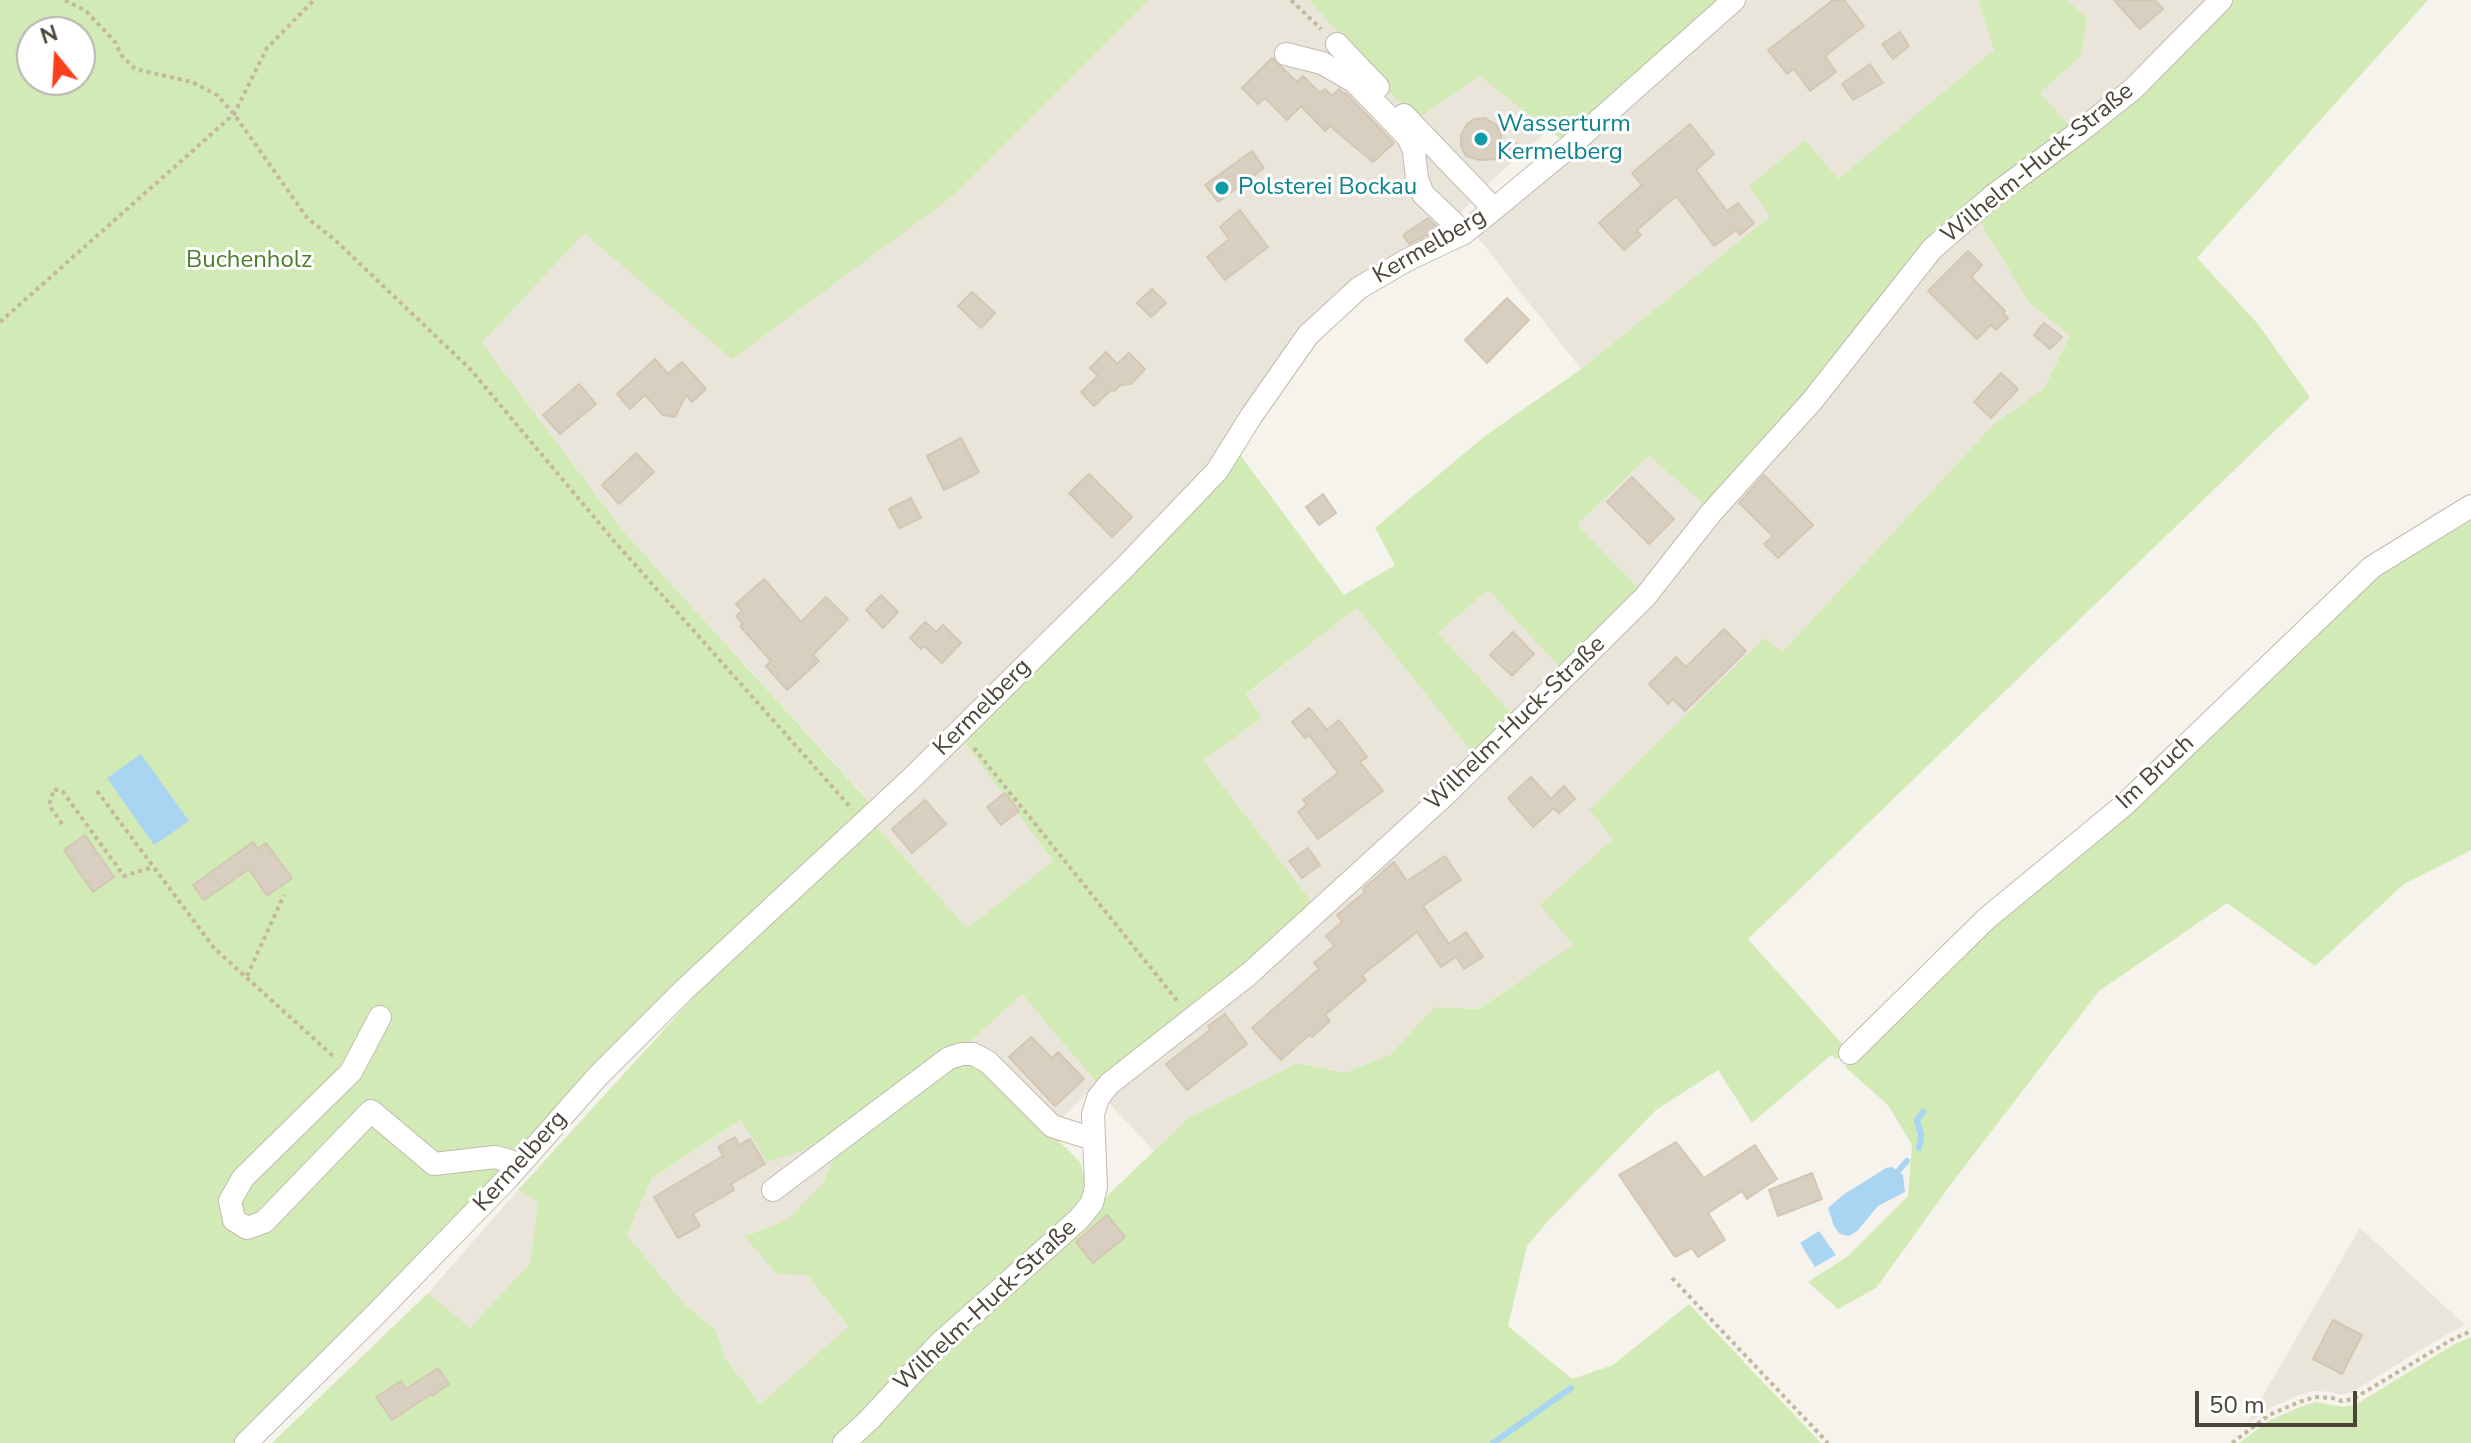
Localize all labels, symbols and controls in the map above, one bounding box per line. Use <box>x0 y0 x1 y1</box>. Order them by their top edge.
north arrow <box>16 16 96 96</box>
text: N <box>37 18 62 52</box>
street label: Wilhelm-Huck-Straße <box>1936 78 2140 250</box>
place label: Wasserturm Kermelberg <box>1497 111 1631 167</box>
marker: Wasserturm Kermelberg <box>1472 130 1490 148</box>
place label: Polsterei Bockau <box>1238 174 1417 202</box>
marker: Polsterei Bockau <box>1213 179 1231 197</box>
street label: Kermelberg <box>1368 203 1492 291</box>
park label: Buchenholz <box>186 247 312 275</box>
street label: Wilhelm-Huck-Straße <box>1420 631 1612 817</box>
street label: Kermelberg <box>928 653 1038 763</box>
street label: Im Bruch <box>2111 730 2201 816</box>
street label: Kermelberg <box>468 1106 574 1218</box>
street label: Wilhelm-Huck-Straße <box>889 1214 1083 1398</box>
scale bar <box>2199 1375 2361 1425</box>
text: 50 m <box>2209 1389 2265 1421</box>

